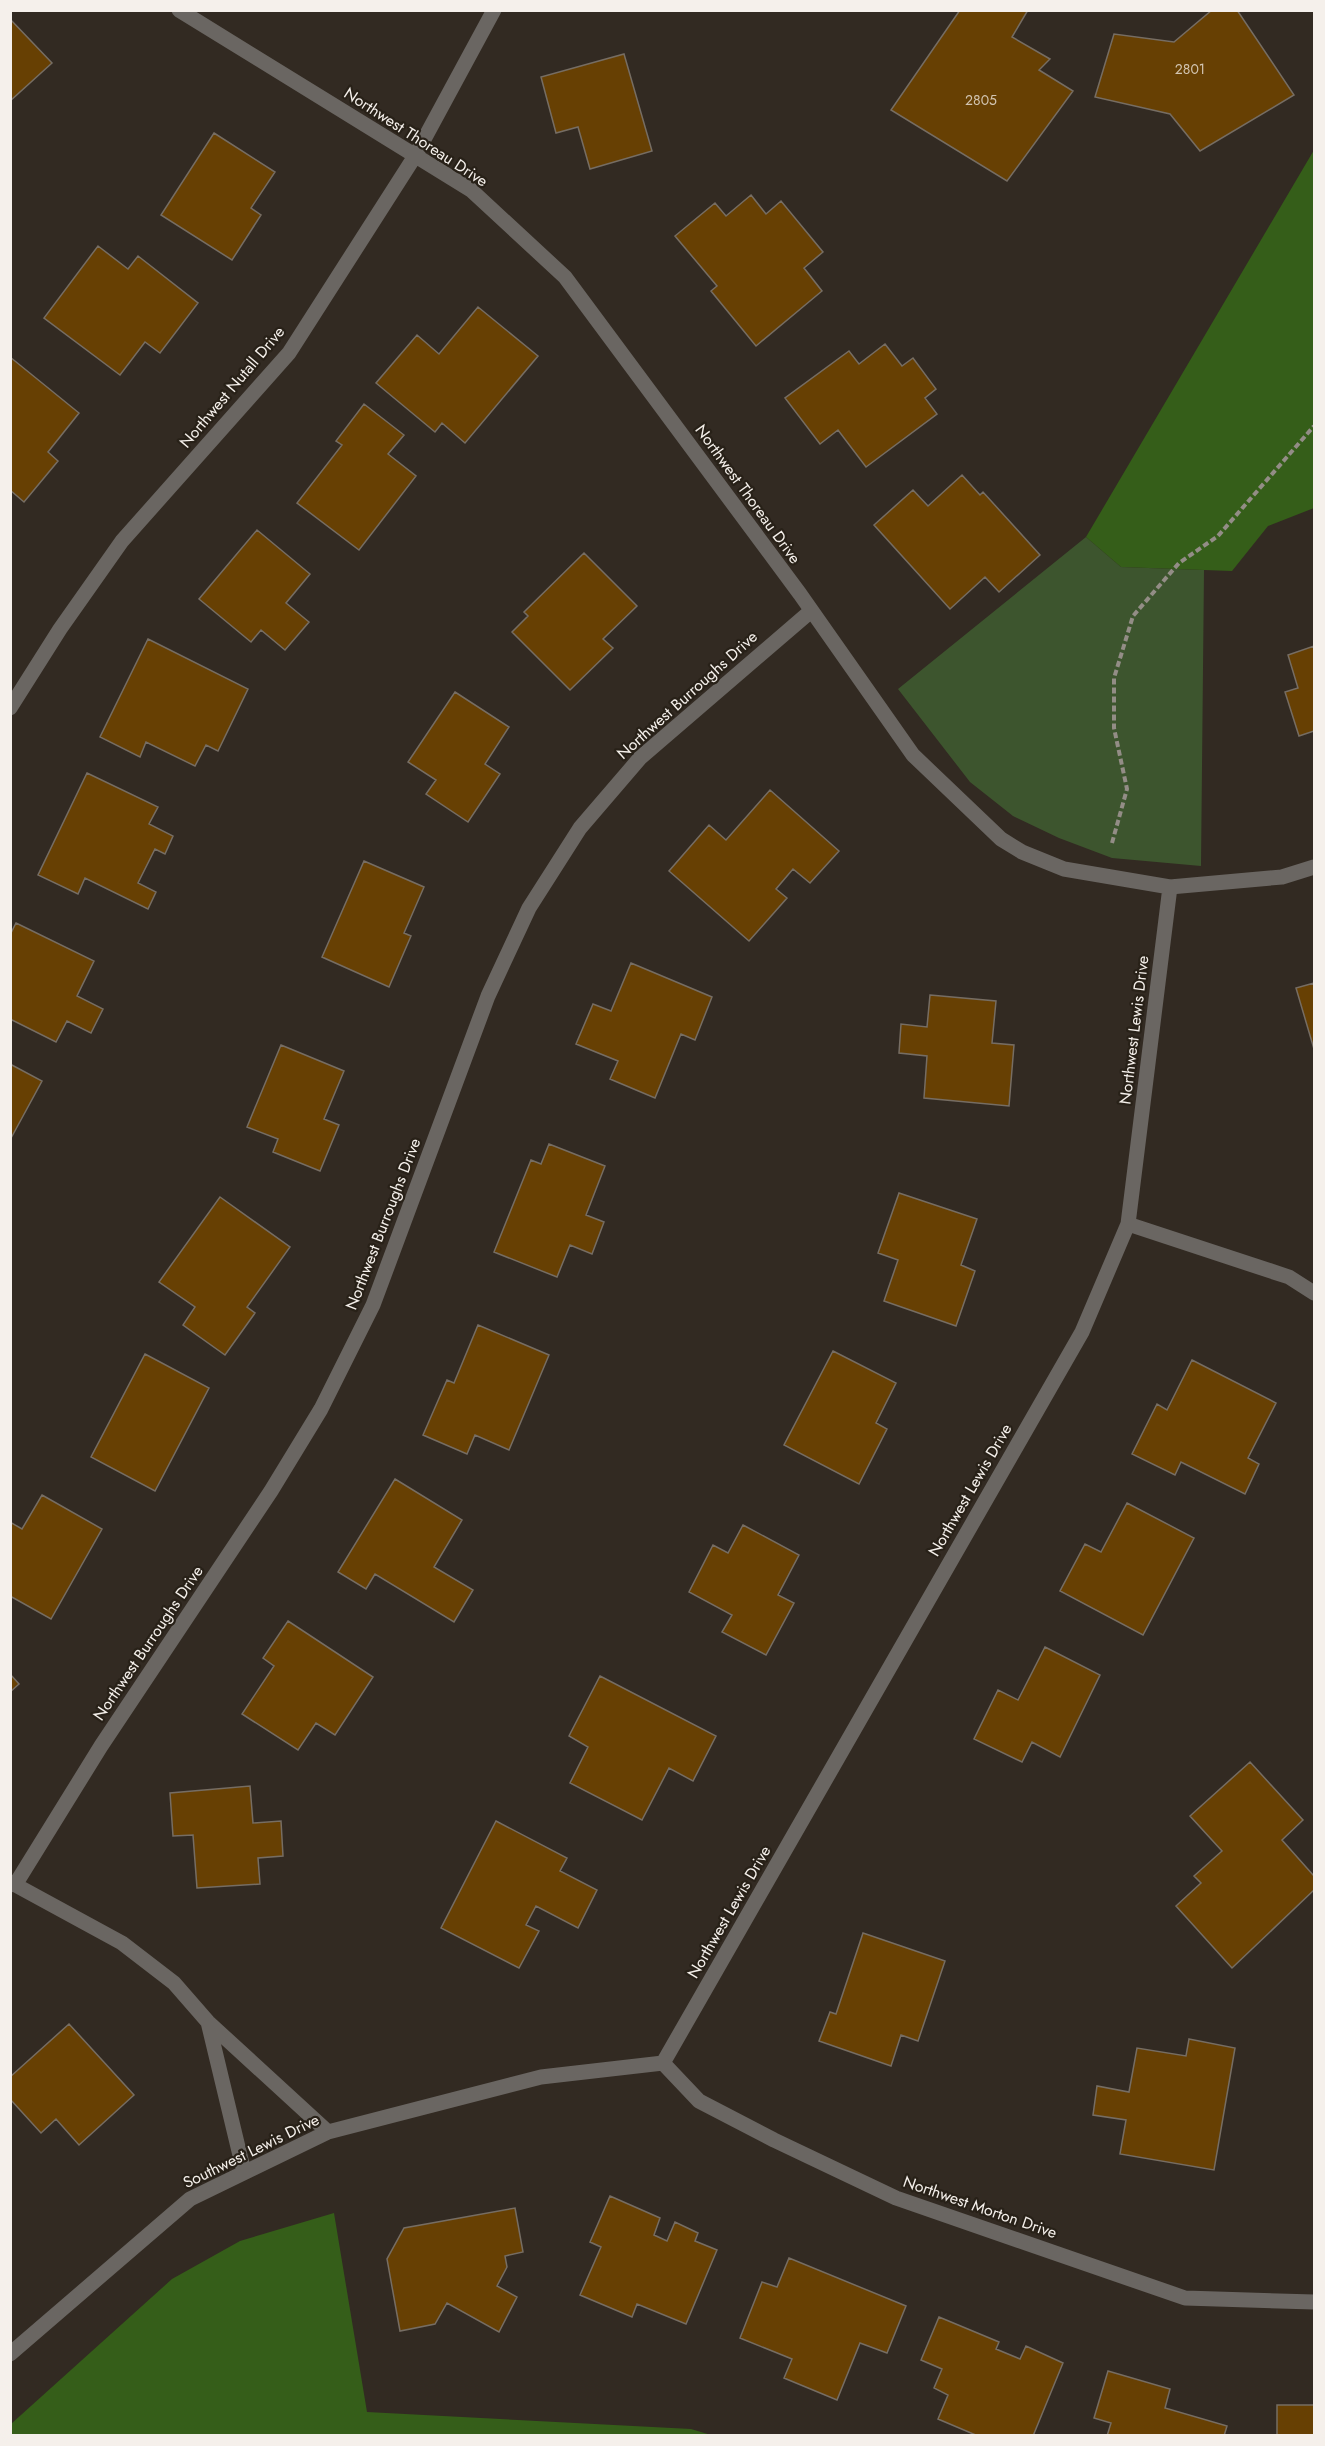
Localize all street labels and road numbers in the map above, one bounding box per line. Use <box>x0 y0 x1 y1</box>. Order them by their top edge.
street label: Northwest Thoreau Drive <box>340 82 492 192</box>
street label: Northwest Nutall Drive <box>174 321 290 453</box>
street label: Northwest Thoreau Drive <box>690 420 806 568</box>
street label: Northwest Burroughs Drive <box>612 625 762 765</box>
street label: Northwest Lewis Drive <box>1113 954 1155 1106</box>
street label: Northwest Burroughs Drive <box>340 1135 426 1313</box>
street label: Northwest Lewis Drive <box>923 1419 1017 1561</box>
street label: Northwest Burroughs Drive <box>87 1561 209 1725</box>
street label: Northwest Lewis Drive <box>682 1841 776 1983</box>
street label: Southwest Lewis Drive <box>179 2108 323 2194</box>
street label: Northwest Morton Drive <box>900 2170 1060 2244</box>

